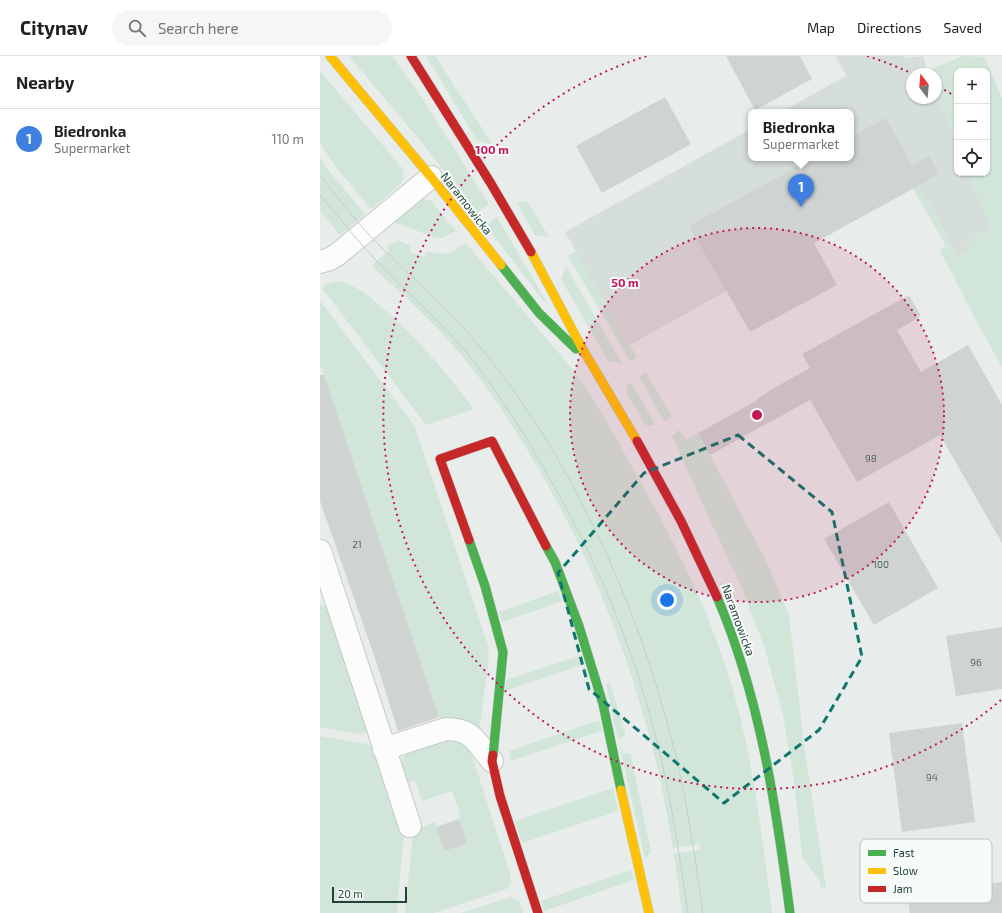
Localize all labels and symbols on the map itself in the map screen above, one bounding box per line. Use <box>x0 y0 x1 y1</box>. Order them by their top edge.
north arrow <box>906 68 942 104</box>
text: 100 m <box>475 142 509 156</box>
street label: Naramowicka <box>438 169 496 237</box>
pin: 1 <box>788 174 814 207</box>
text: 50 m <box>611 275 639 289</box>
centre of rings <box>750 408 764 422</box>
house number: 98 <box>865 452 877 464</box>
house number: 21 <box>352 538 362 550</box>
house number: 100 <box>873 558 889 570</box>
street label: Naramowicka <box>720 582 758 658</box>
your location <box>657 590 677 610</box>
house number: 96 <box>970 656 982 668</box>
house number: 94 <box>926 771 938 783</box>
legend <box>860 839 992 903</box>
text: Fast <box>893 846 915 859</box>
text: Slow <box>893 864 918 877</box>
text: Jam <box>893 882 912 895</box>
scale bar <box>332 885 407 904</box>

